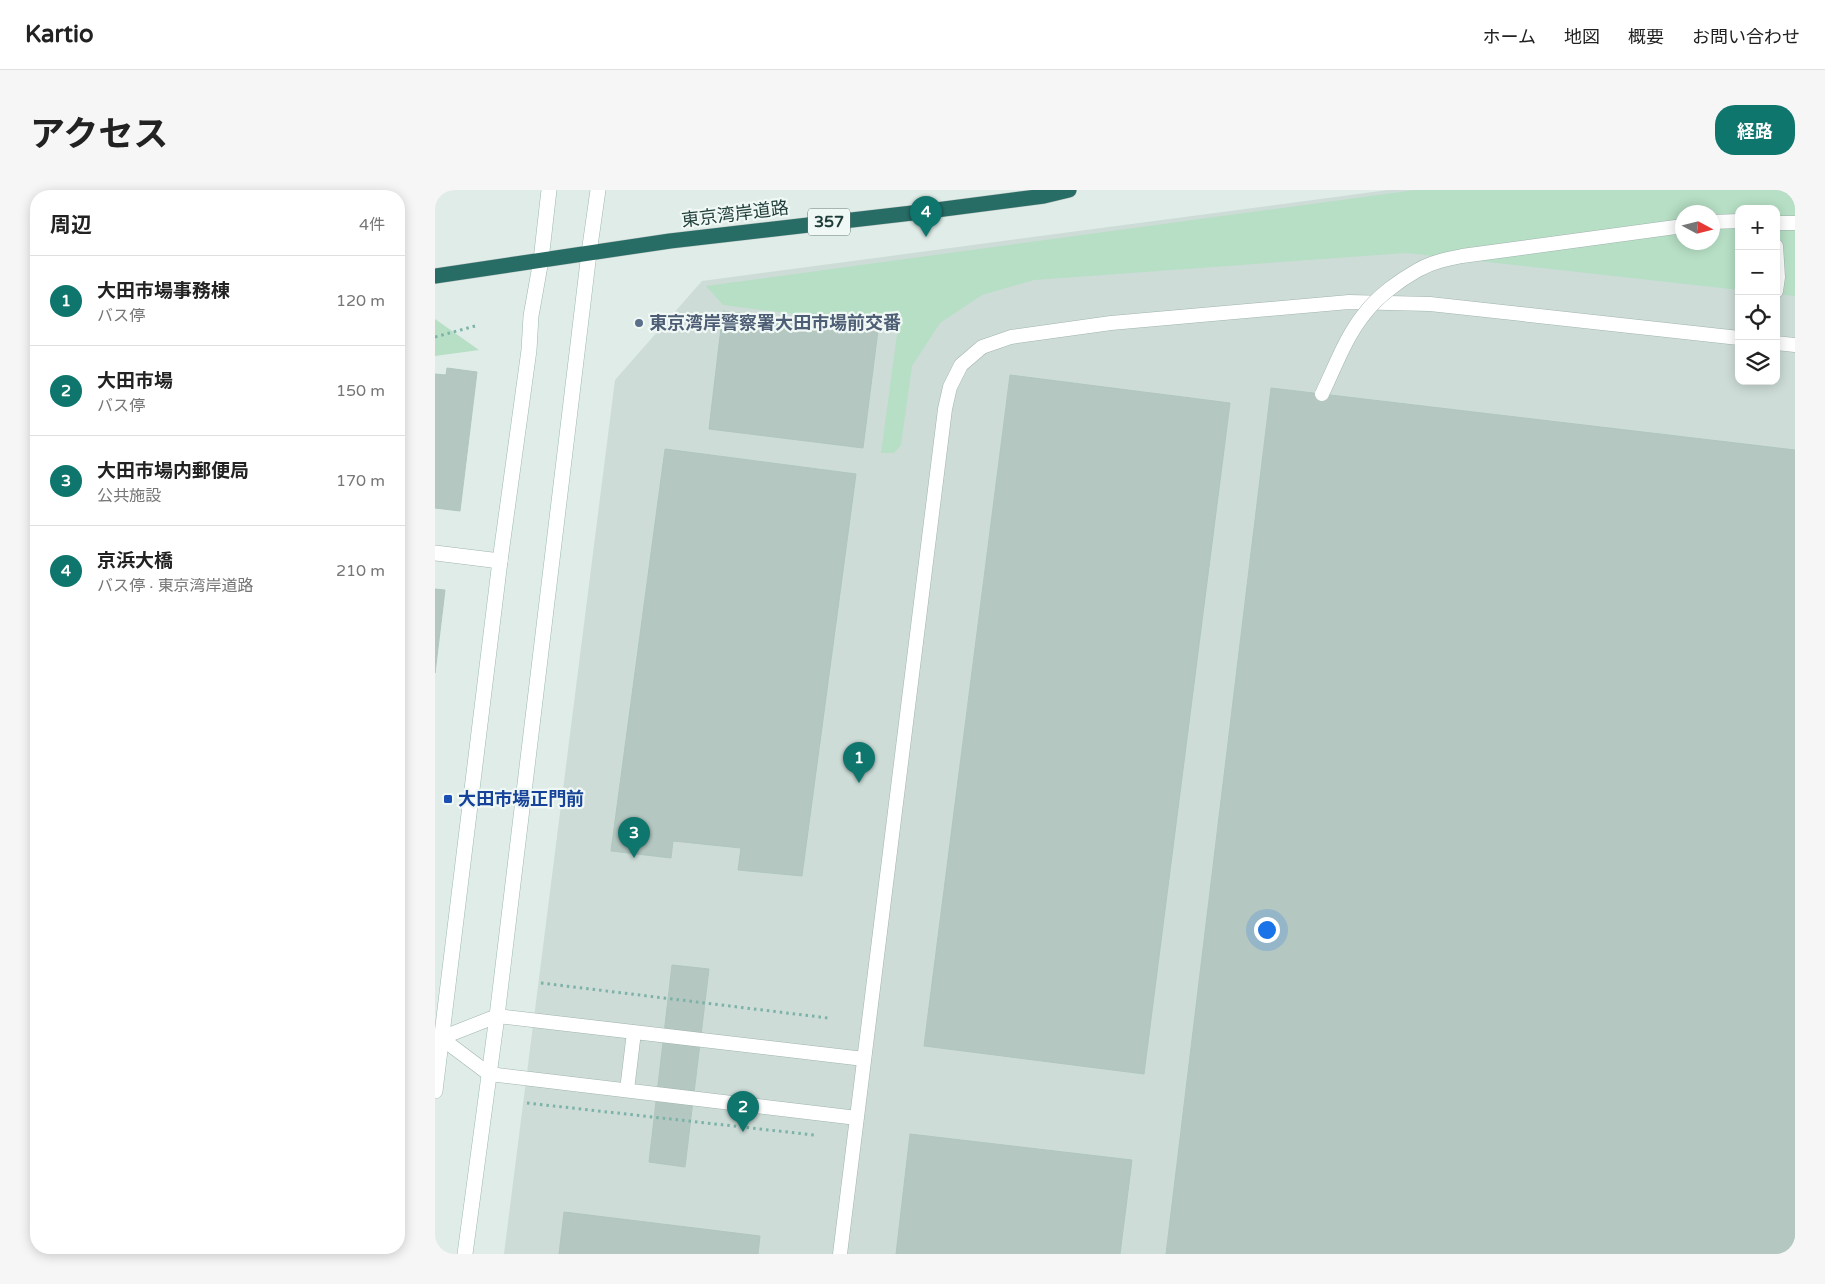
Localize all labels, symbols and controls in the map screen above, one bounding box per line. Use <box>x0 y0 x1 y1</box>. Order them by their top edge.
text: Kartio <box>25 20 94 49</box>
text: ホーム <box>1483 26 1536 48</box>
text: 地図 <box>1564 26 1600 48</box>
text: 概要 <box>1628 26 1664 48</box>
text: お問い合わせ <box>1692 26 1800 48</box>
button: 経路 <box>1715 105 1795 155</box>
text: アクセス <box>30 114 168 156</box>
pin: 4 <box>910 196 942 237</box>
street label: 東京湾岸道路 <box>680 197 790 231</box>
north arrow <box>1675 205 1720 250</box>
map controls <box>1735 205 1780 385</box>
button: + <box>1735 205 1780 250</box>
road number: 357 <box>808 208 850 236</box>
text: 周辺 <box>50 213 92 238</box>
text: 4件 <box>359 215 385 235</box>
button: − <box>1735 250 1780 295</box>
text: 大田市場事務棟 <box>97 280 230 302</box>
text: 1 <box>61 291 71 311</box>
text: 120 m <box>336 291 385 311</box>
button: locate <box>1735 295 1780 340</box>
text: バス停 <box>97 306 145 326</box>
place label: 東京湾岸警察署大田市場前交番 <box>649 312 901 334</box>
marker: 東京湾岸警察署大田市場前交番 <box>633 317 645 329</box>
button: layers <box>1735 340 1780 385</box>
text: 大田市場 <box>97 370 173 392</box>
text: 2 <box>61 381 71 401</box>
text: 150 m <box>336 381 385 401</box>
text: バス停 <box>97 396 145 416</box>
text: 大田市場内郵便局 <box>97 460 249 482</box>
text: 3 <box>61 471 71 491</box>
text: 170 m <box>336 471 385 491</box>
text: 公共施設 <box>97 486 161 506</box>
text: 京浜大橋 <box>97 550 173 572</box>
text: 4 <box>61 561 71 581</box>
text: 210 m <box>336 561 385 581</box>
text: バス停 · 東京湾岸道路 <box>97 576 253 596</box>
pin: 1 <box>843 742 875 783</box>
place label: 大田市場正門前 <box>458 788 584 810</box>
marker: 大田市場正門前 <box>442 793 454 805</box>
pin: 3 <box>618 817 650 858</box>
your location <box>1254 917 1280 943</box>
pin: 2 <box>727 1091 759 1132</box>

